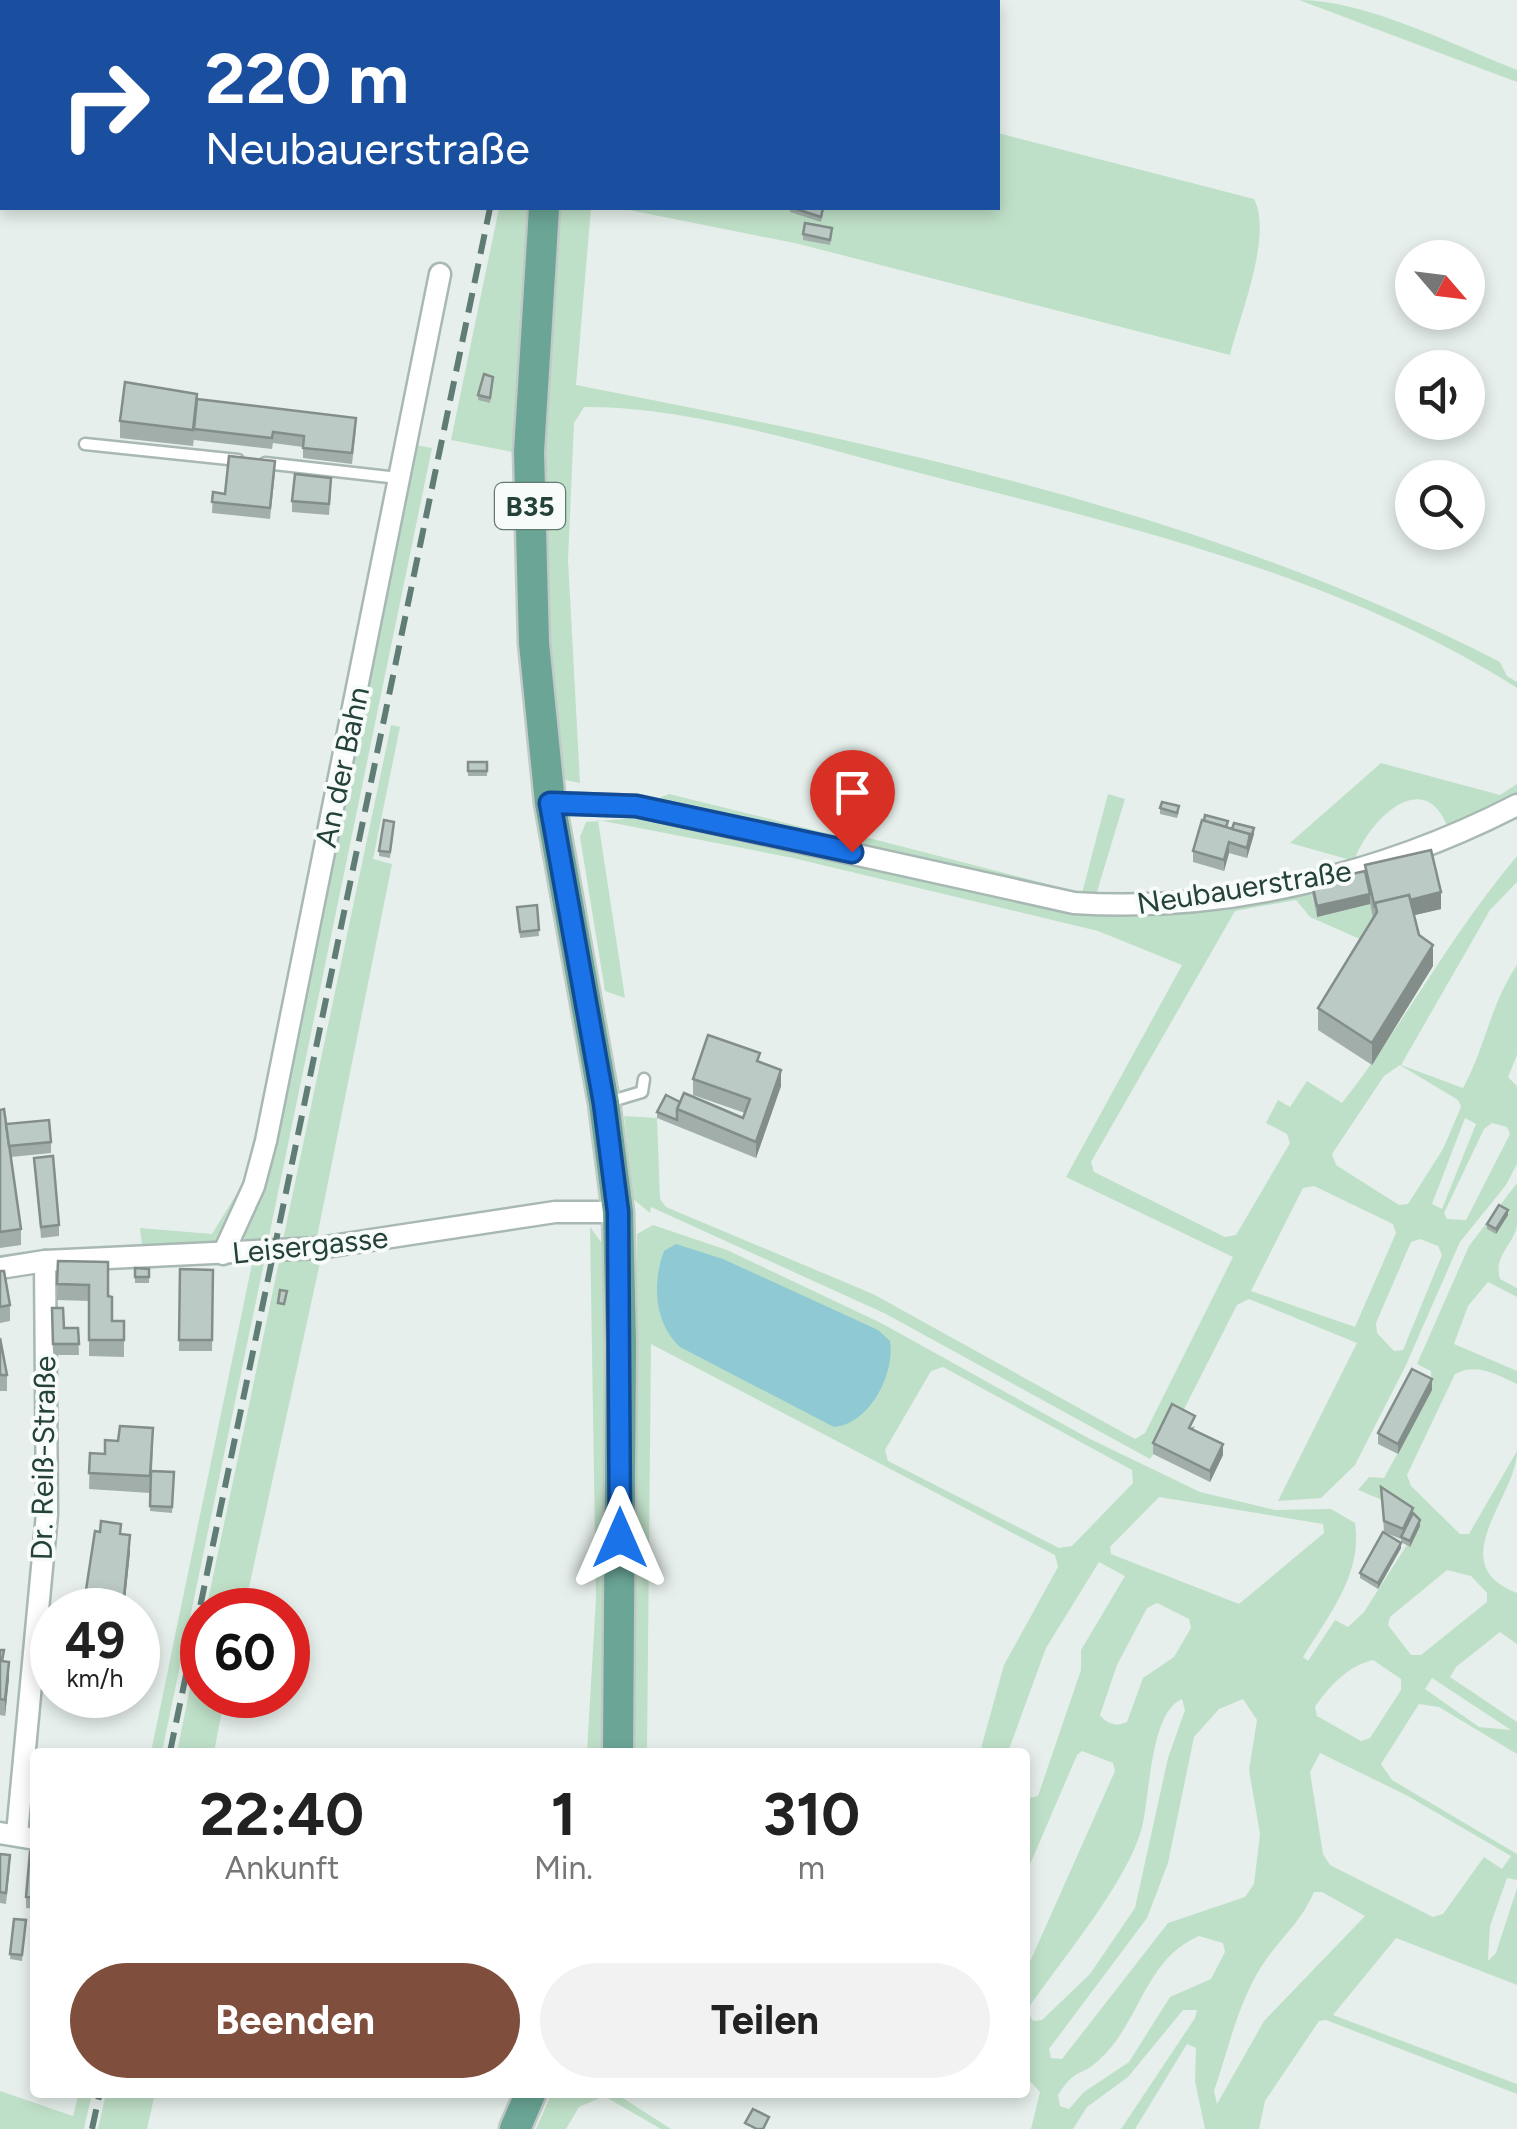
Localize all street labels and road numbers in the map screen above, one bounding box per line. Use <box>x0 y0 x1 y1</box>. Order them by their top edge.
road number: B35 <box>495 483 565 529</box>
street label: An der Bahn <box>307 683 377 851</box>
street label: Neubauerstraße <box>1134 852 1354 922</box>
street label: Leisergasse <box>230 1218 390 1272</box>
street label: Dr. Reiß-Straße <box>23 1355 63 1561</box>

